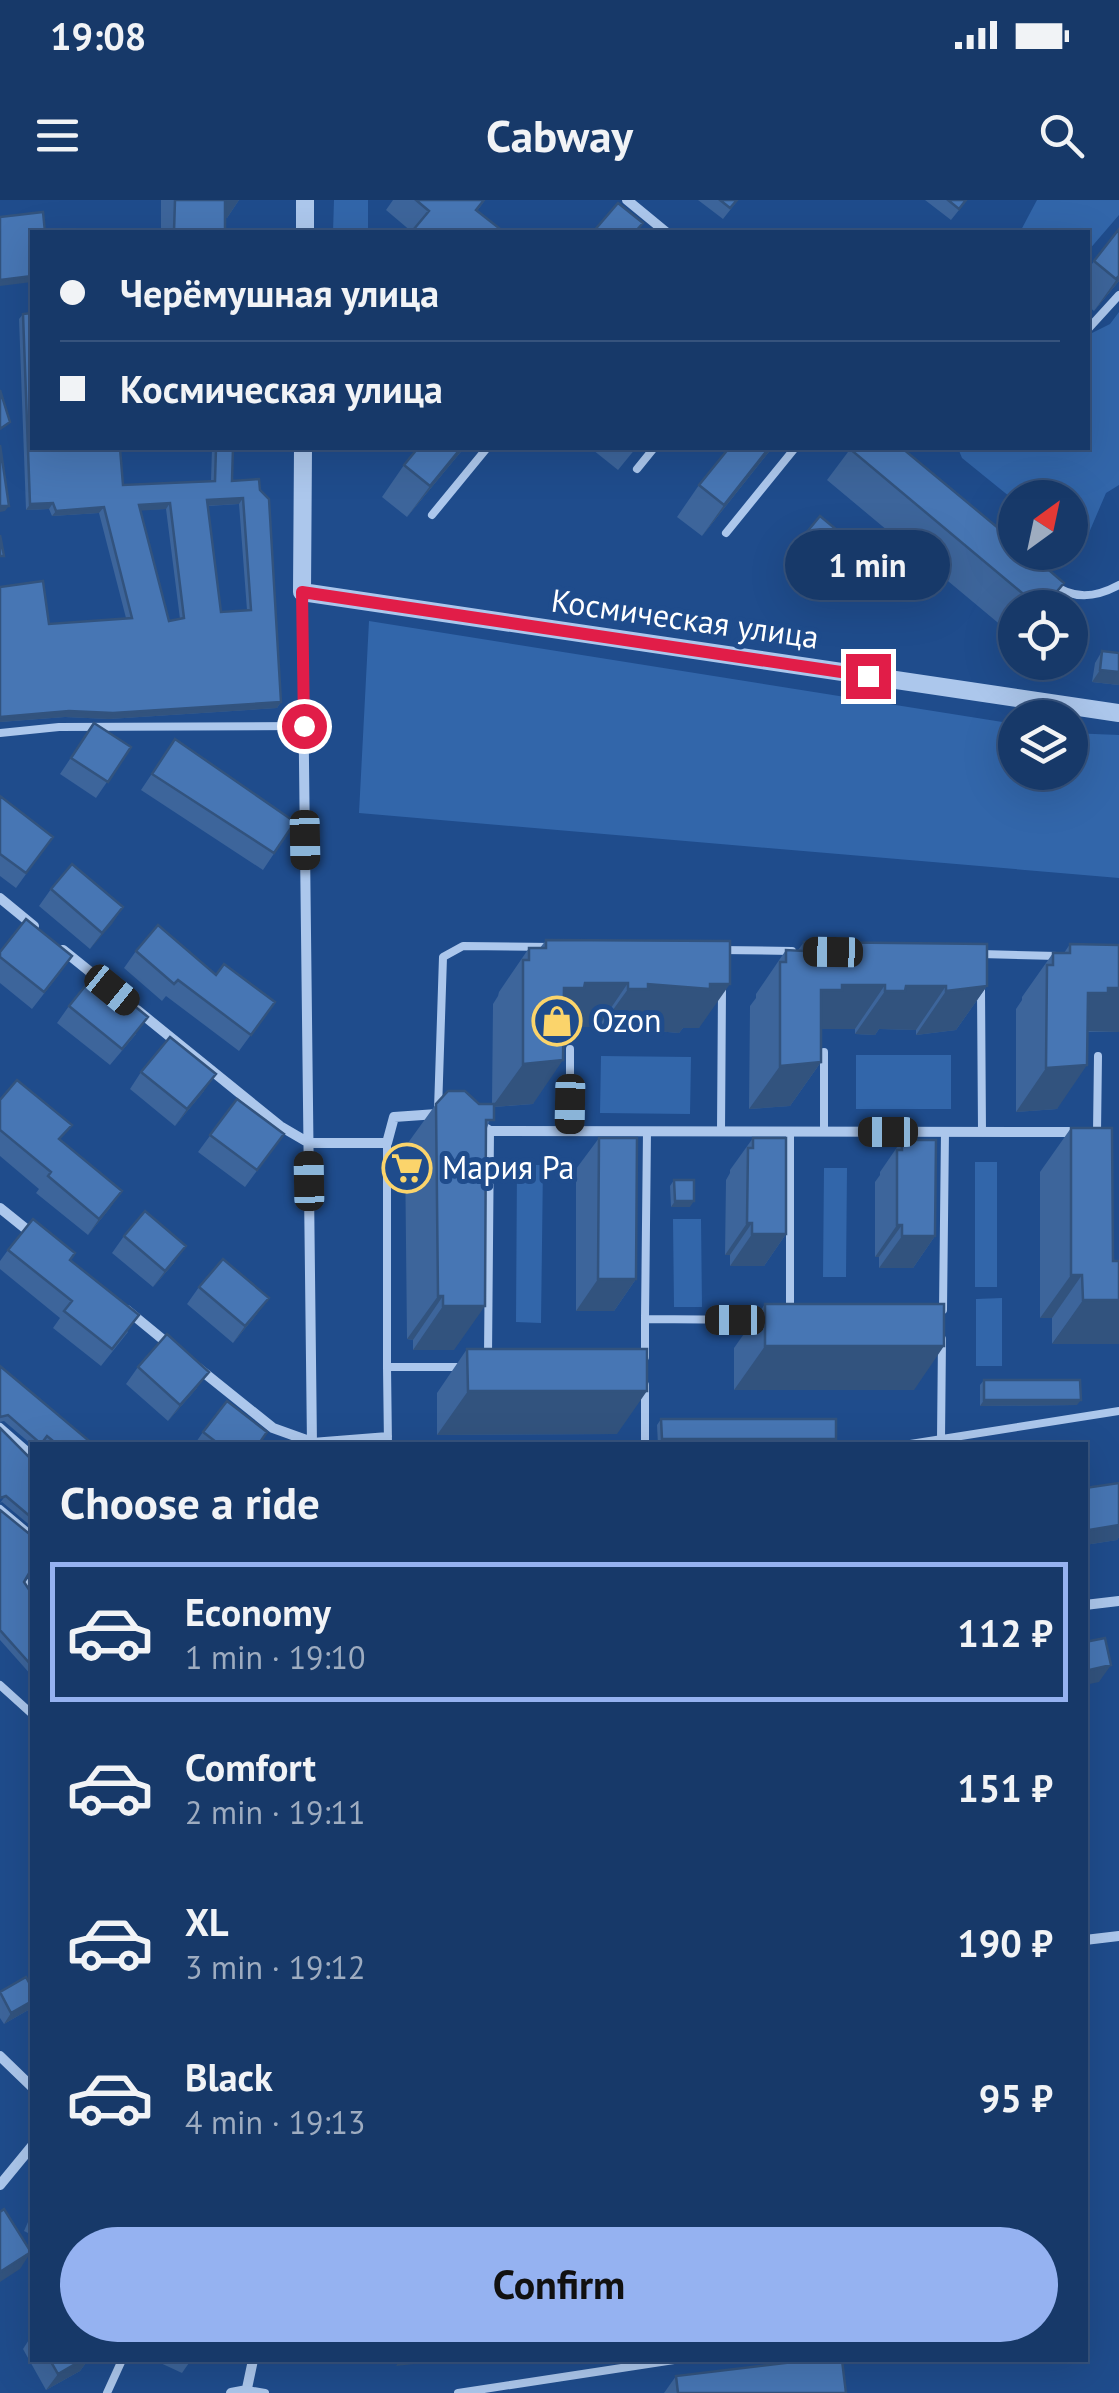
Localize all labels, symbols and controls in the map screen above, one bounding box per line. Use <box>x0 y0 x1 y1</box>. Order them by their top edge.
text: 19:08 <box>50 11 146 60</box>
text: Cabway <box>486 106 633 164</box>
icon: menu <box>30 108 85 163</box>
icon: search <box>1034 108 1089 163</box>
text: Черёмушная улица <box>120 268 439 317</box>
text: Космическая улица <box>120 364 443 413</box>
north arrow <box>998 480 1088 570</box>
map controls <box>998 480 1088 790</box>
callout: 1 min <box>786 531 950 601</box>
text: 1 min <box>828 544 907 586</box>
street label: Космическая улица <box>549 578 822 658</box>
button: locate <box>998 590 1088 680</box>
route end <box>846 654 891 699</box>
button: layers <box>998 700 1088 790</box>
route start <box>282 704 327 749</box>
car <box>289 810 321 870</box>
car <box>803 936 863 968</box>
car <box>79 959 145 1021</box>
shop icon: Ozon <box>531 995 583 1047</box>
place label: Ozon <box>592 999 662 1041</box>
car <box>554 1074 586 1134</box>
car <box>858 1117 918 1147</box>
supermarket icon: Мария Ра <box>381 1142 433 1194</box>
place label: Мария Ра <box>442 1146 574 1188</box>
car <box>293 1151 325 1211</box>
car <box>705 1305 765 1335</box>
text: Choose a ride <box>60 1473 320 1531</box>
icon: car <box>65 1587 155 1677</box>
text: Economy <box>185 1587 331 1636</box>
text: 112 ₽ <box>957 1608 1053 1657</box>
text: 1 min · 19:10 <box>185 1636 365 1678</box>
icon: car <box>65 1742 155 1832</box>
text: Comfort <box>185 1742 316 1791</box>
text: 151 ₽ <box>957 1763 1053 1812</box>
text: 2 min · 19:11 <box>185 1791 365 1833</box>
icon: car <box>65 1897 155 1987</box>
text: XL <box>185 1897 229 1946</box>
text: 190 ₽ <box>957 1918 1053 1967</box>
text: 3 min · 19:12 <box>185 1946 365 1988</box>
icon: car <box>65 2052 155 2142</box>
text: Black <box>185 2052 273 2101</box>
text: 95 ₽ <box>979 2073 1053 2122</box>
text: 4 min · 19:13 <box>185 2101 365 2143</box>
button: Confirm <box>60 2227 1058 2342</box>

